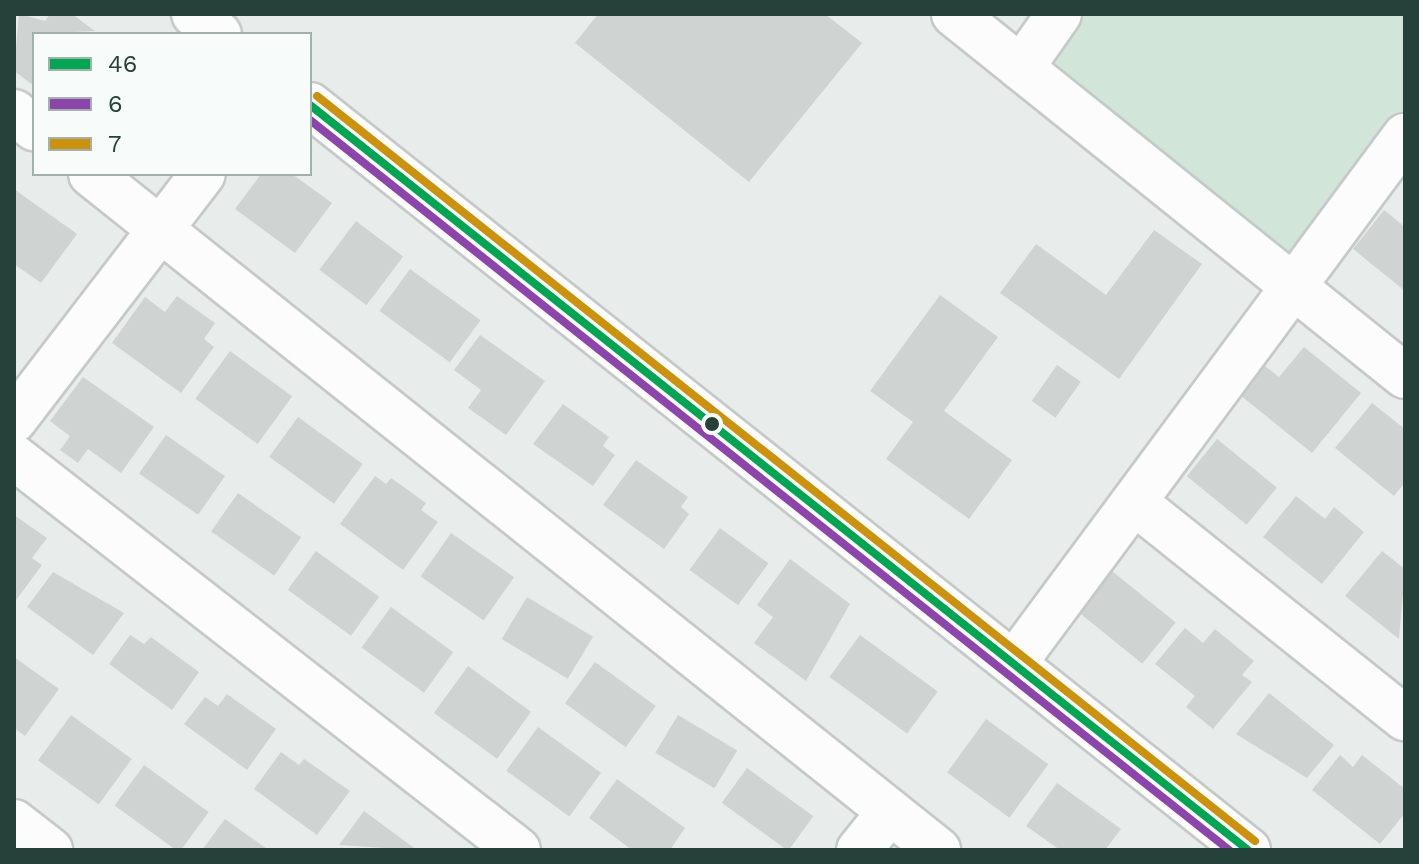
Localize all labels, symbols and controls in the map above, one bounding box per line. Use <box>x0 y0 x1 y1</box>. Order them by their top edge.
legend <box>32 32 312 176</box>
text: 46 <box>108 50 137 78</box>
text: 6 <box>108 90 123 118</box>
text: 7 <box>108 130 121 158</box>
unlabelled marker <box>704 416 720 432</box>

